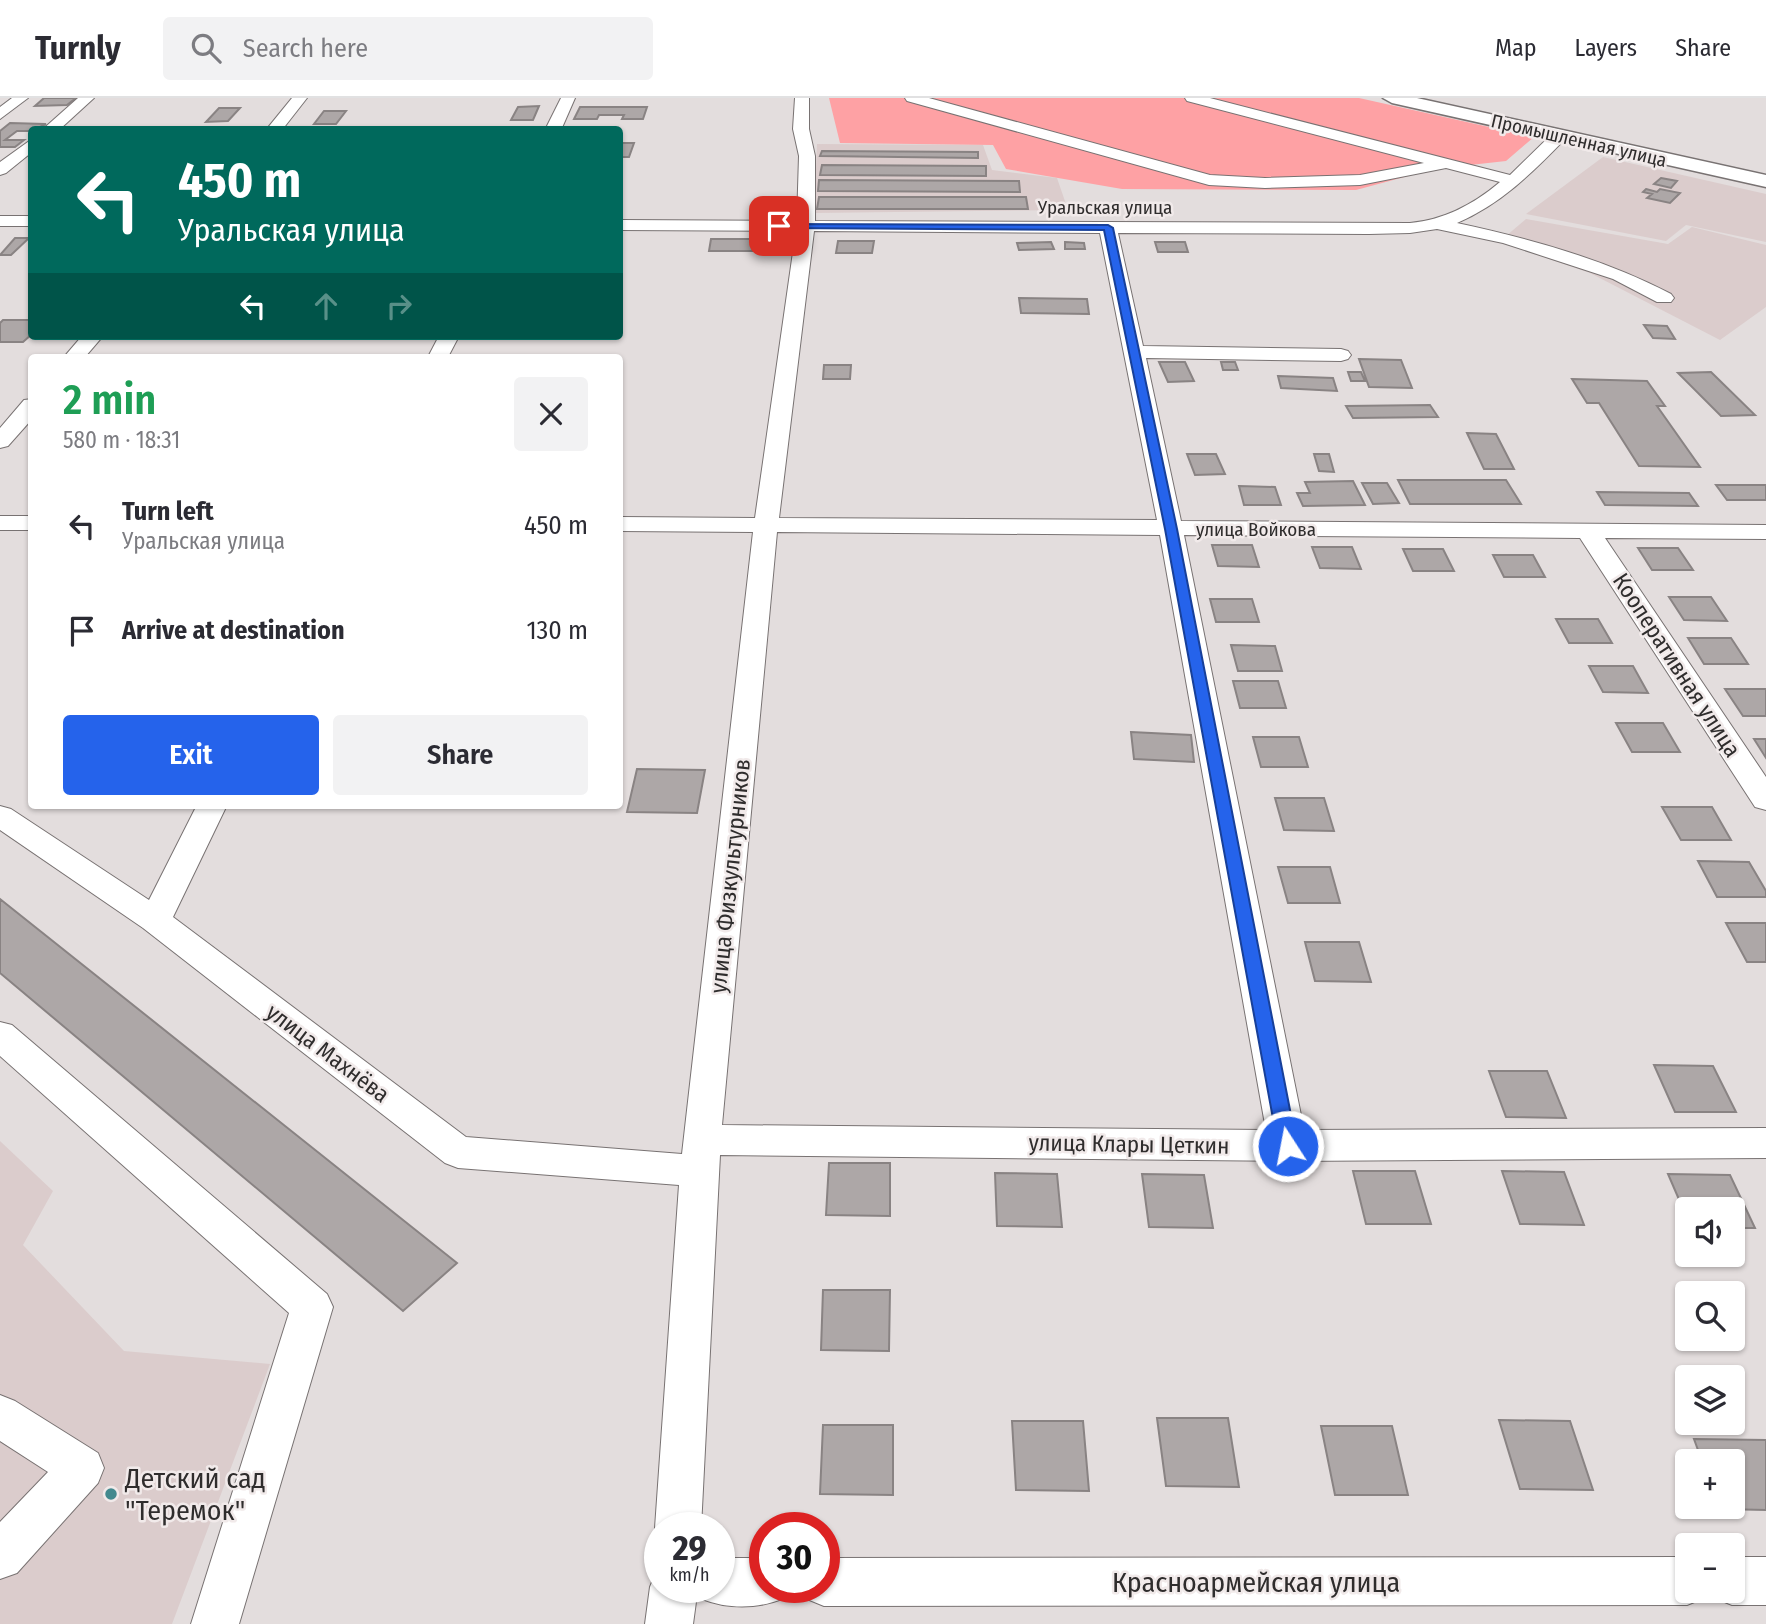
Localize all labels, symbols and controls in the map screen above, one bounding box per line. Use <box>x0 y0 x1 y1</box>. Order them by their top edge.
search box <box>163 17 653 80</box>
text: Turnly <box>35 28 121 68</box>
icon: search <box>187 29 225 67</box>
text: Search here <box>243 33 368 64</box>
text: Map <box>1495 34 1537 62</box>
text: Layers <box>1575 34 1637 62</box>
text: Share <box>1675 34 1731 62</box>
street label: Промышленная улица <box>1489 109 1669 172</box>
text: 450 m <box>178 151 301 210</box>
icon: left <box>63 154 154 245</box>
pin <box>749 196 809 256</box>
street label: Уральская улица <box>1037 196 1172 219</box>
icon: arrive <box>760 207 798 245</box>
text: Уральская улица <box>178 211 405 249</box>
icon: left <box>234 287 272 325</box>
icon: ahead <box>307 287 345 325</box>
icon: right <box>380 287 418 325</box>
text: 2 min <box>63 375 156 425</box>
button: close <box>514 377 588 451</box>
text: 580 m · 18:31 <box>63 426 180 454</box>
text: Turn left <box>122 496 214 527</box>
icon: left <box>63 507 101 545</box>
text: 450 m <box>524 510 588 541</box>
street label: улица Войкова <box>1196 518 1316 541</box>
text: Уральская улица <box>122 527 285 555</box>
street label: Кооперативная улица <box>1607 568 1747 762</box>
icon: arrive <box>63 612 101 650</box>
text: Arrive at destination <box>122 615 345 646</box>
text: 130 m <box>526 615 588 646</box>
button: Exit <box>63 715 319 795</box>
button: Share <box>333 715 588 795</box>
street label: улица Физкультурников <box>704 757 756 995</box>
street label: улица Махнёва <box>261 998 395 1108</box>
position arrow <box>1251 1109 1325 1183</box>
street label: улица Клары Цеткин <box>1028 1128 1230 1160</box>
map controls <box>1675 1197 1745 1603</box>
button: sound <box>1675 1197 1745 1267</box>
button: search <box>1675 1281 1745 1351</box>
button: layers <box>1675 1365 1745 1435</box>
button: + <box>1675 1449 1745 1519</box>
place label: Детский сад "Теремок" <box>124 1462 266 1527</box>
marker: Детский сад "Теремок" <box>103 1486 119 1502</box>
speed limit sign: 30 <box>749 1512 840 1603</box>
text: 29 <box>672 1527 707 1569</box>
button: − <box>1675 1533 1745 1603</box>
text: km/h <box>669 1564 710 1586</box>
street label: Красноармейская улица <box>1112 1566 1400 1599</box>

